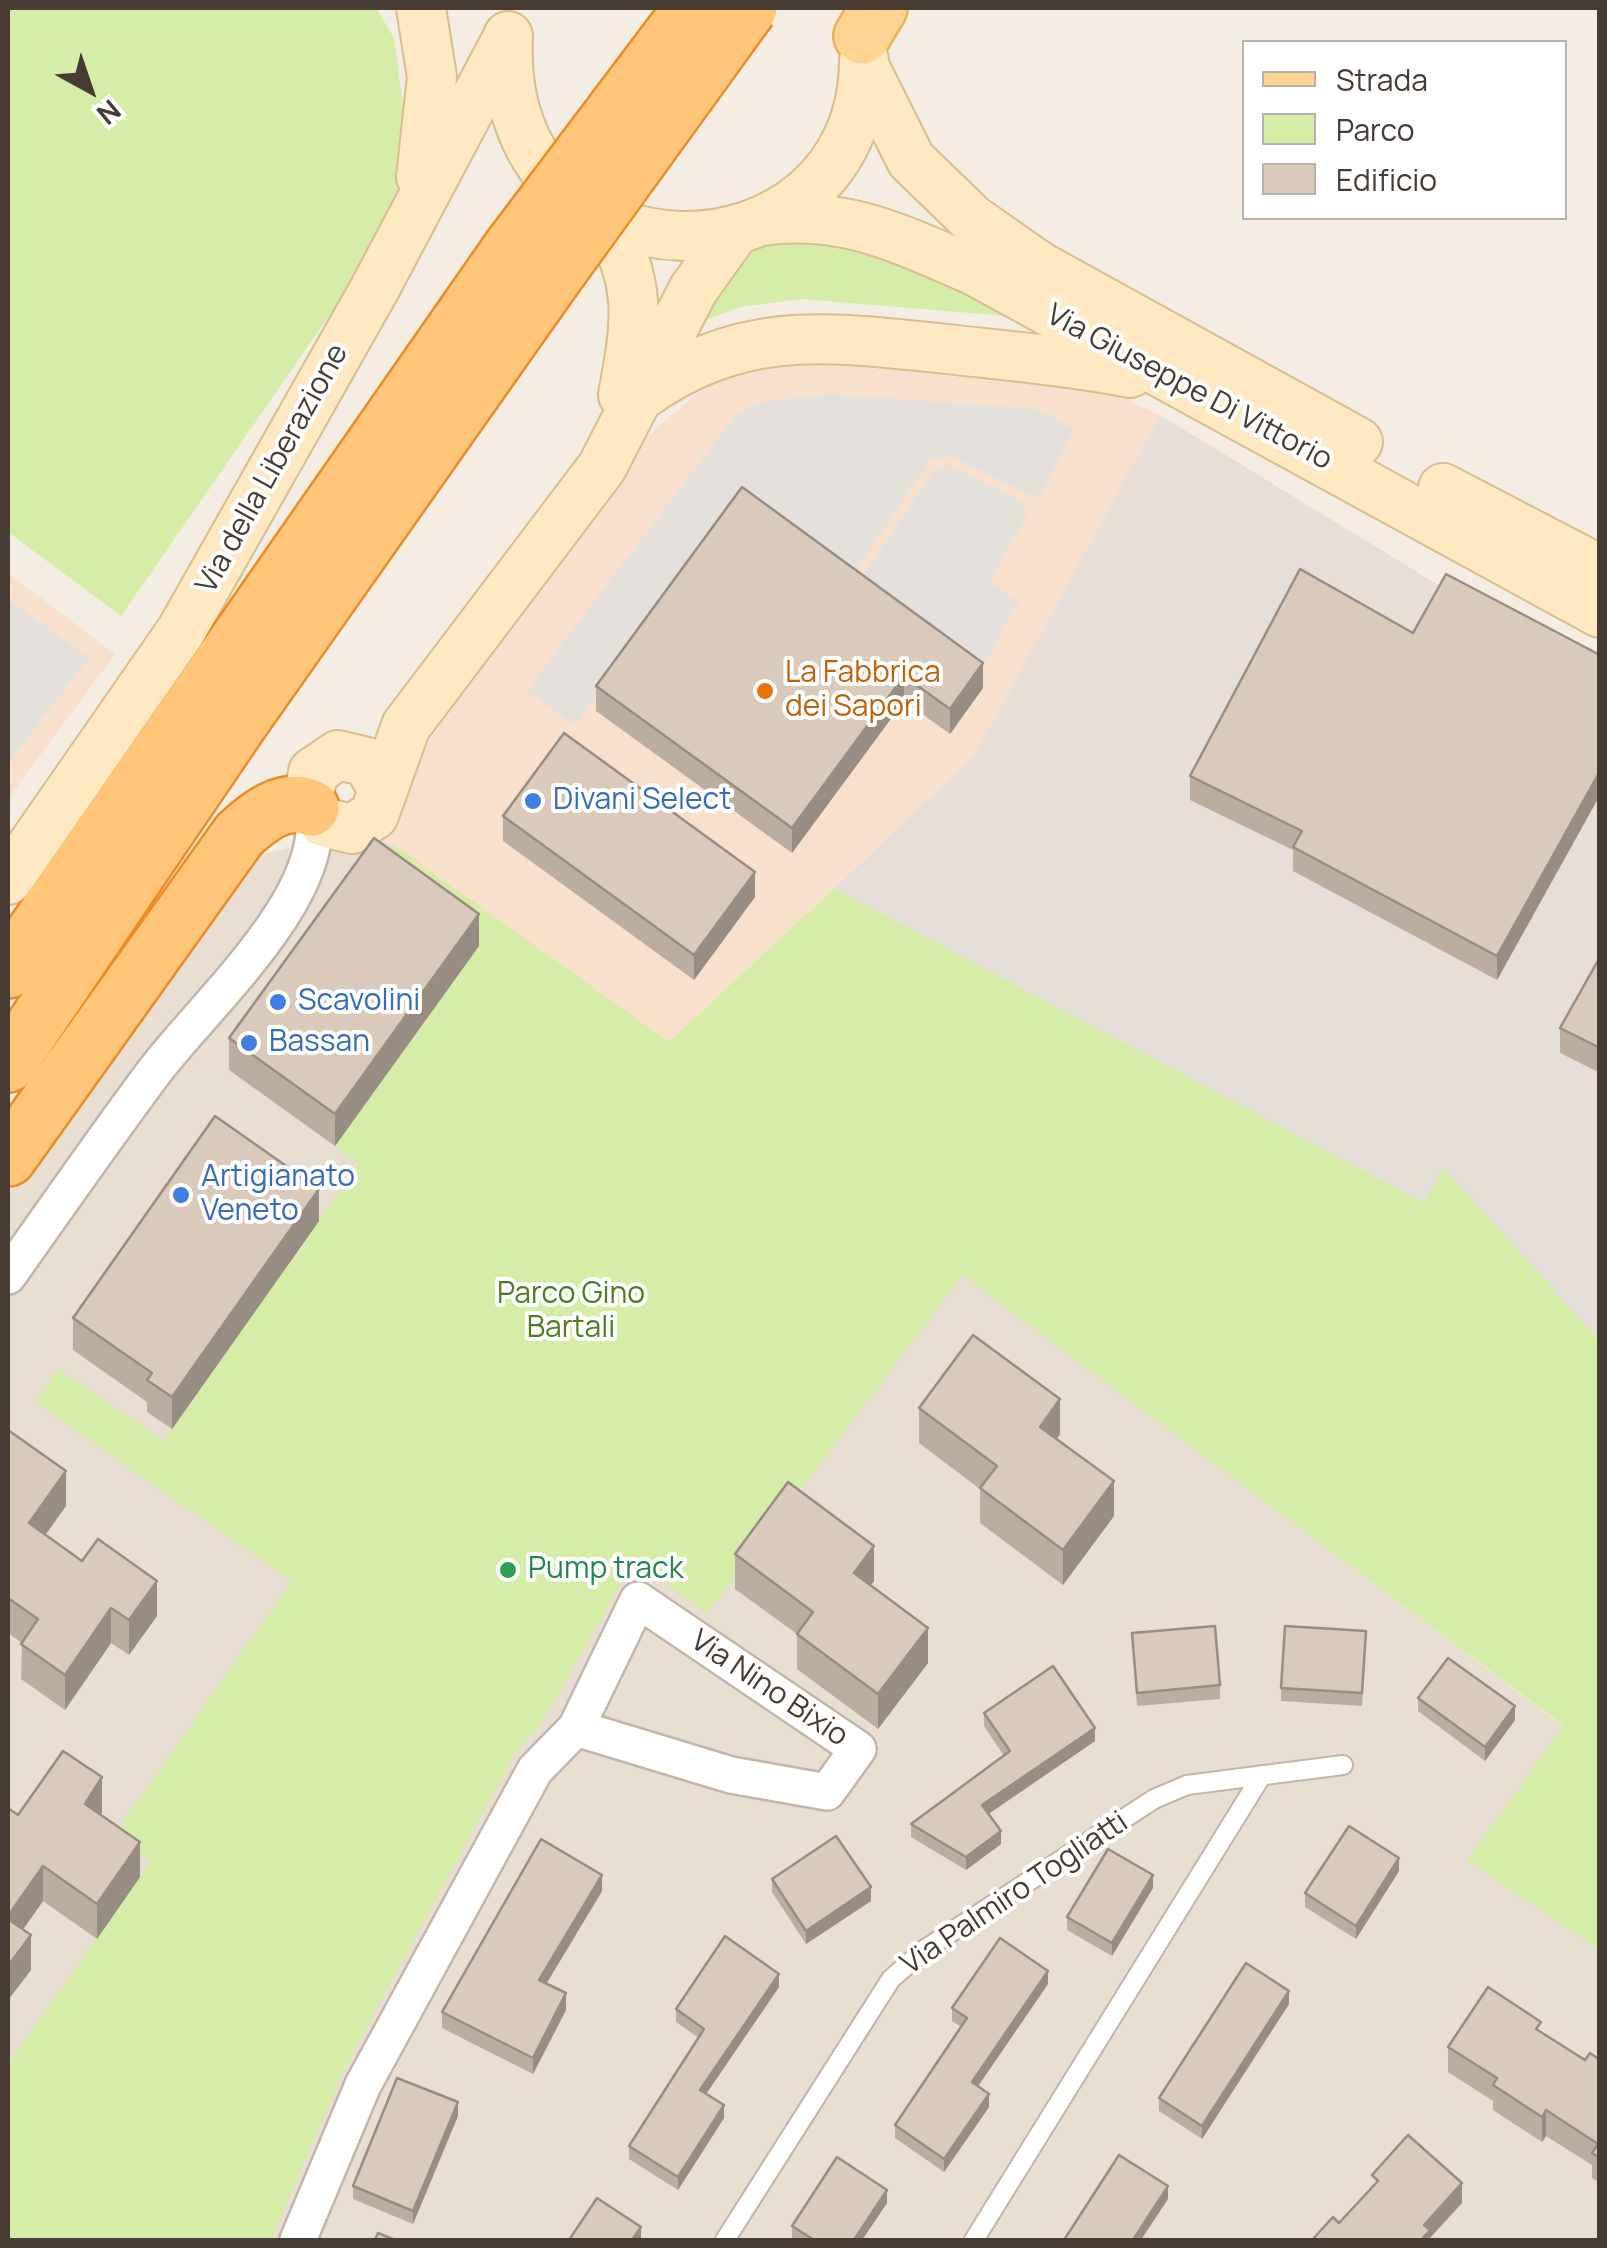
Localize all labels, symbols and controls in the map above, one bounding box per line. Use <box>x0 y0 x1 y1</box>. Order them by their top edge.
north arrow <box>40 40 140 140</box>
legend <box>1242 40 1567 220</box>
text: Strada <box>1336 59 1428 100</box>
text: N <box>89 92 129 134</box>
text: Parco <box>1336 109 1415 150</box>
text: Edificio <box>1336 159 1437 200</box>
street label: Via Giuseppe Di Vittorio <box>1040 297 1338 479</box>
street label: Via della Liberazione <box>189 338 357 600</box>
place label: La Fabbrica dei Sapori <box>785 656 941 726</box>
marker: La Fabbrica dei Sapori <box>754 680 776 702</box>
place label: Divani Select <box>553 783 731 819</box>
marker: Divani Select <box>522 790 544 812</box>
place label: Scavolini <box>298 984 420 1020</box>
marker: Scavolini <box>267 991 289 1013</box>
place label: Bassan <box>269 1025 370 1061</box>
marker: Bassan <box>238 1032 260 1054</box>
place label: Artigianato Veneto <box>201 1160 355 1230</box>
marker: Artigianato Veneto <box>170 1184 192 1206</box>
park label: Parco Gino Bartali <box>497 1277 645 1348</box>
place label: Pump track <box>528 1552 684 1588</box>
marker: Pump track <box>497 1559 519 1581</box>
street label: Via Nino Bixio <box>683 1623 855 1755</box>
street label: Via Palmiro Togliatti <box>895 1805 1135 1983</box>

